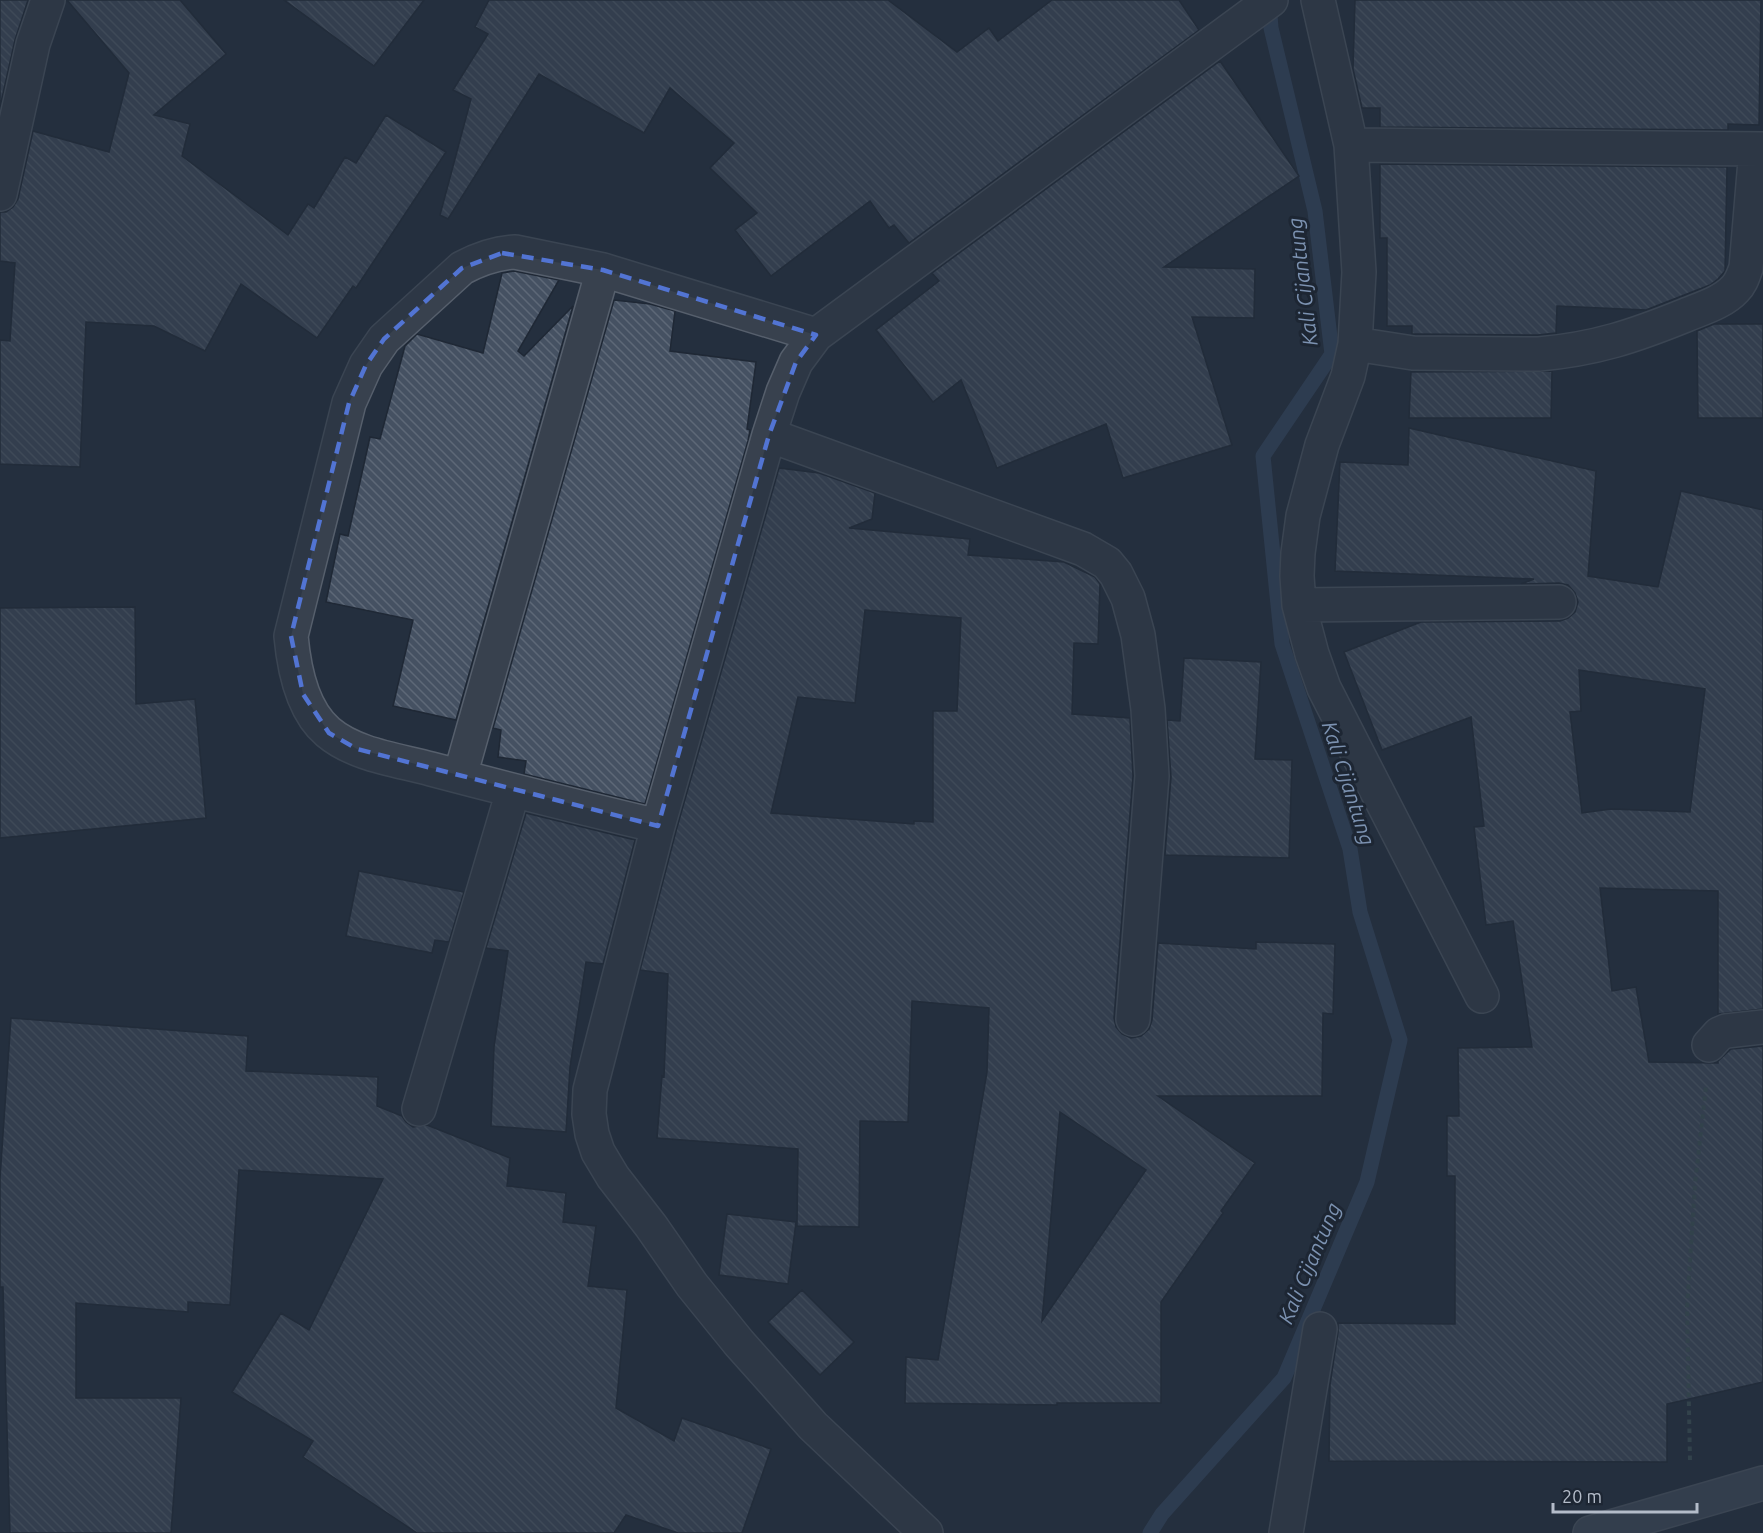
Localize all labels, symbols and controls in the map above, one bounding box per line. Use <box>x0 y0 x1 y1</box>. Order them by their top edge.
water label: Kali Cijantung <box>1282 217 1322 347</box>
water label: Kali Cijantung <box>1318 718 1380 848</box>
water label: Kali Cijantung <box>1273 1199 1345 1327</box>
scale bar <box>1553 1476 1697 1514</box>
text: 20 m <box>1562 1486 1602 1506</box>

